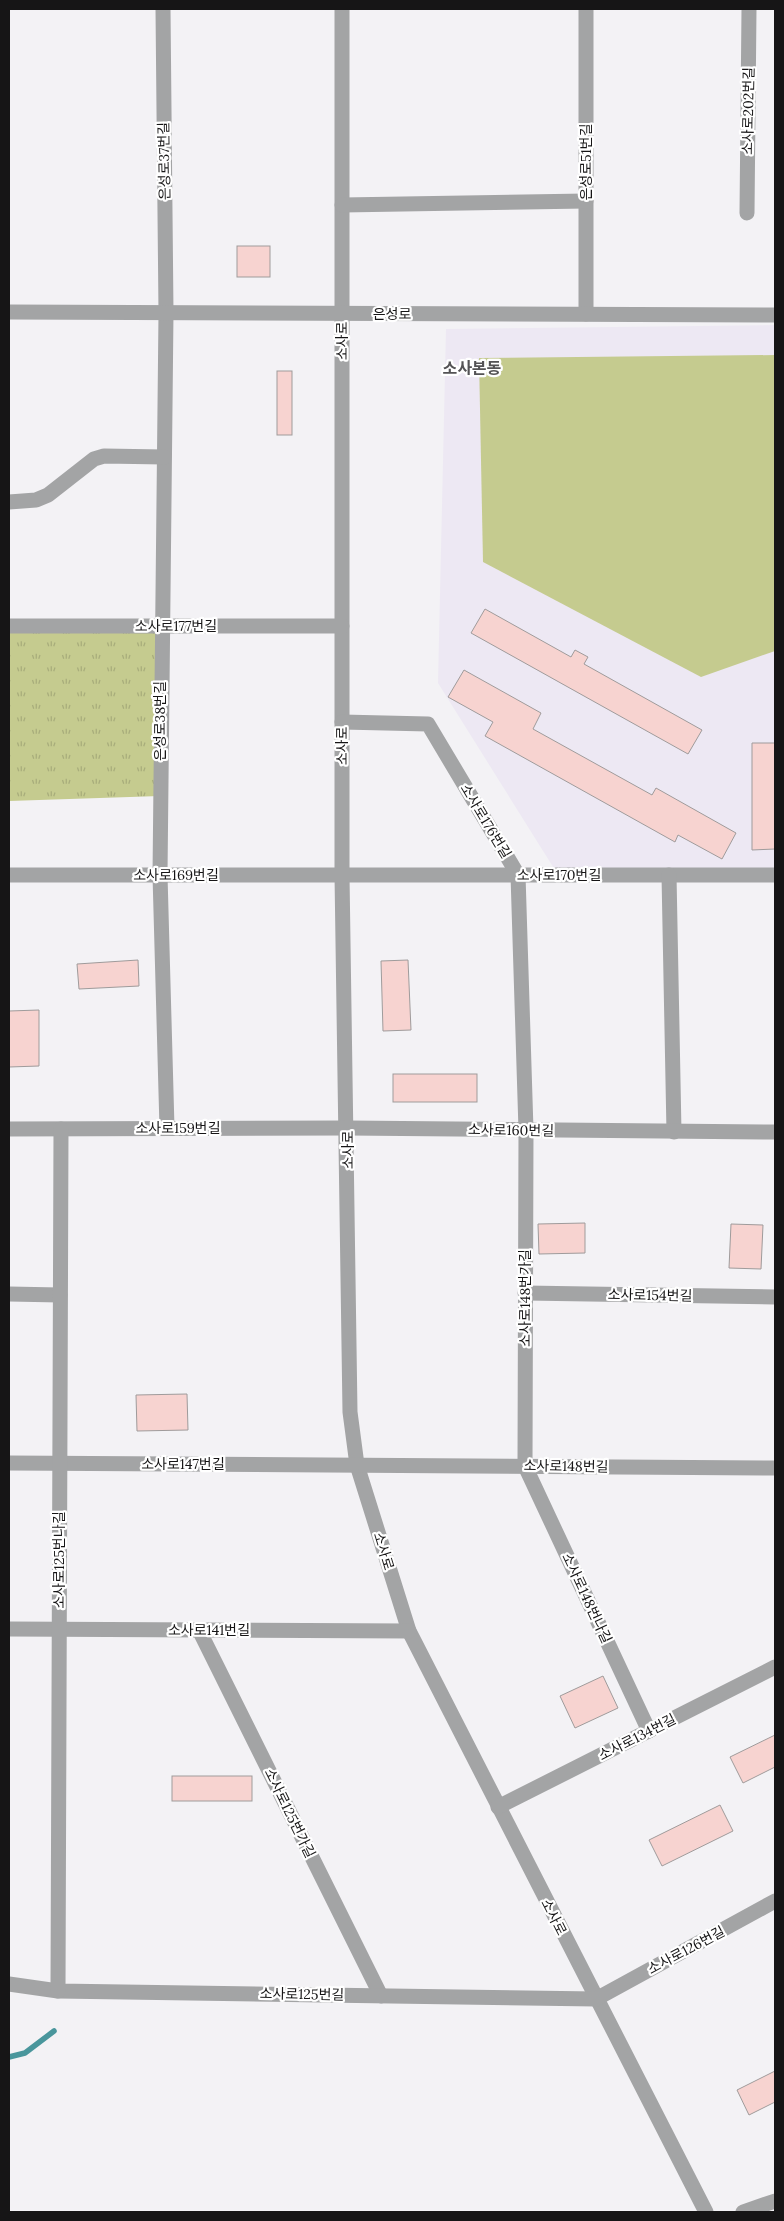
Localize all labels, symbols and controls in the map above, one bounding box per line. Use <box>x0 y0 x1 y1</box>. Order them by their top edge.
street label: 소사로202번길 <box>738 67 758 155</box>
street label: 은성로37번길 <box>154 122 174 200</box>
street label: 은성로51번길 <box>577 123 595 201</box>
street label: 은성로 <box>373 305 411 323</box>
street label: 소사로 <box>333 322 351 360</box>
district label: 소사본동 <box>443 358 501 378</box>
street label: 소사로177번길 <box>135 617 217 635</box>
street label: 은성로38번길 <box>151 681 169 761</box>
street label: 소사로 <box>333 727 351 765</box>
street label: 소사로176번길 <box>457 780 515 862</box>
street label: 소사로169번길 <box>133 866 219 884</box>
street label: 소사로170번길 <box>517 866 601 884</box>
street label: 소사로159번길 <box>135 1119 221 1137</box>
street label: 소사로160번길 <box>468 1120 554 1140</box>
street label: 소사로 <box>339 1131 357 1169</box>
street label: 소사로148번가길 <box>516 1249 534 1347</box>
street label: 소사로154번길 <box>607 1285 693 1305</box>
street label: 소사로147번길 <box>141 1455 225 1473</box>
street label: 소사로148번길 <box>523 1456 609 1476</box>
street label: 소사로125번나길 <box>50 1511 68 1609</box>
street label: 소사로 <box>370 1530 398 1572</box>
street label: 소사로148번나길 <box>558 1550 616 1646</box>
street label: 소사로141번길 <box>168 1621 250 1639</box>
street label: 소사로134번길 <box>595 1710 679 1764</box>
street label: 소사로125번가길 <box>261 1765 319 1861</box>
street label: 소사로 <box>537 1896 571 1938</box>
street label: 소사로126번길 <box>644 1922 728 1978</box>
street label: 소사로125번길 <box>260 1984 344 2004</box>

